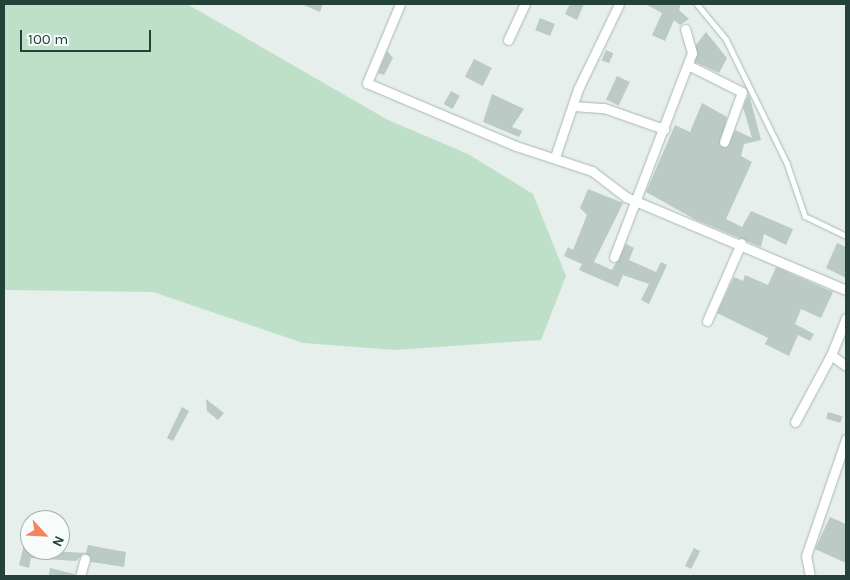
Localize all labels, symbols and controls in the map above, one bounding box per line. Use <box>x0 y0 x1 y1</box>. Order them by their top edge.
scale bar <box>22 20 154 52</box>
text: 100 m <box>28 30 68 48</box>
north arrow <box>20 510 70 560</box>
text: N <box>48 533 68 549</box>

